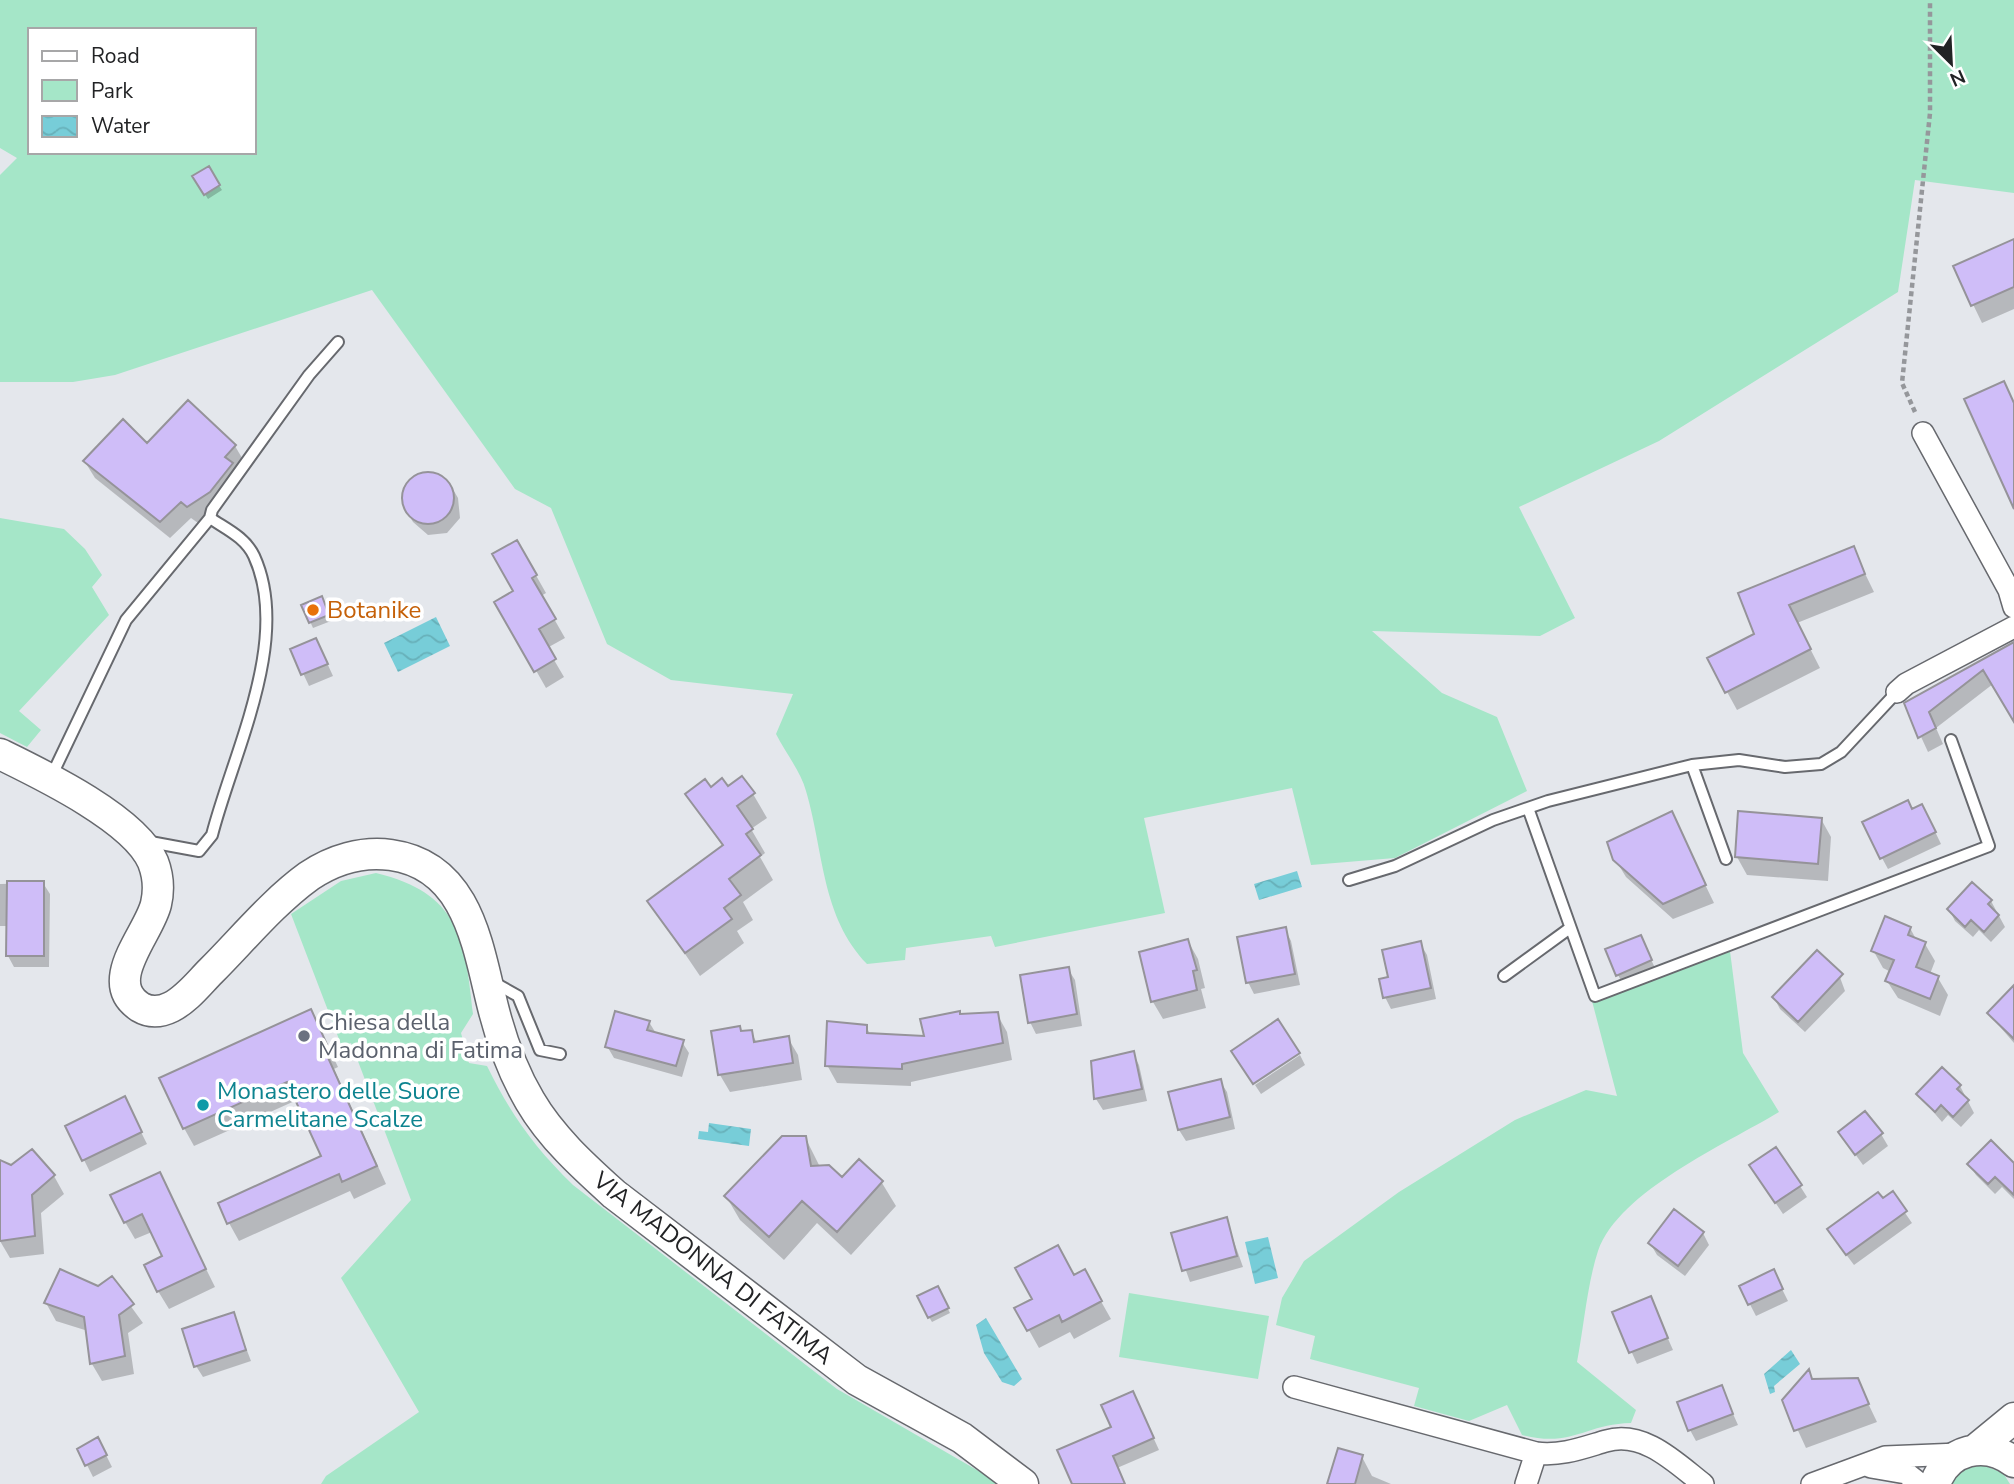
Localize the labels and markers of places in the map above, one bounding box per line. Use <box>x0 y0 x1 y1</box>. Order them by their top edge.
place label: Botanike <box>327 594 421 626</box>
marker: Botanike <box>305 602 321 618</box>
place label: Chiesa della Madonna di Fatima <box>318 1006 523 1066</box>
marker: Chiesa della Madonna di Fatima <box>296 1028 312 1044</box>
place label: Monastero delle Suore Carmelitane Scalze <box>217 1075 460 1135</box>
marker: Monastero delle Suore Carmelitane Scalze <box>195 1097 211 1113</box>

